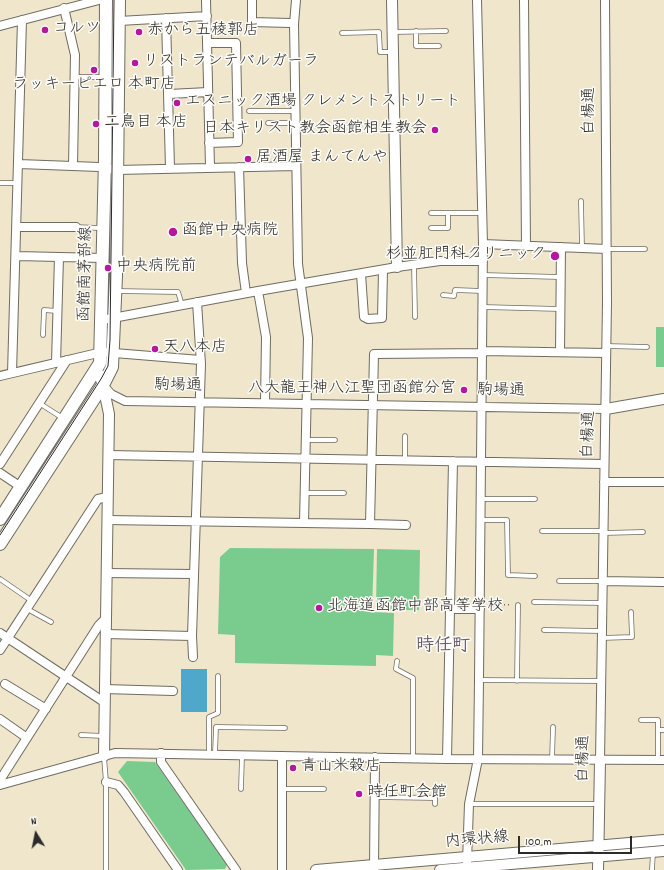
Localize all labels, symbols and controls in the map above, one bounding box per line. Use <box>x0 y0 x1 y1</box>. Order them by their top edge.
place label: コルツ <box>53 20 101 40</box>
place label: 赤から五稜郭店 <box>147 22 259 42</box>
marker: コルツ <box>40 25 50 35</box>
marker: 赤から五稜郭店 <box>134 27 144 37</box>
place label: リストランテバルガーラ <box>143 53 319 73</box>
marker: リストランテバルガーラ <box>130 58 140 68</box>
marker: ラッキーピエロ 本町店 <box>89 65 99 75</box>
place label: ラッキーピエロ 本町店 <box>12 76 176 96</box>
street label: 白楊通 <box>581 87 601 135</box>
place label: エスニック酒場 クレメントストリート <box>185 93 461 113</box>
marker: エスニック酒場 クレメントストリート <box>172 98 182 108</box>
place label: 二鳥目 本店 <box>104 114 188 134</box>
marker: 二鳥目 本店 <box>91 119 101 129</box>
place label: 日本キリスト教会函館相生教会 <box>203 120 427 140</box>
marker: 日本キリスト教会函館相生教会 <box>430 125 440 135</box>
place label: 居酒屋 まんてんや <box>256 149 388 169</box>
marker: 居酒屋 まんてんや <box>243 154 253 164</box>
place label: 函館中央病院 <box>182 222 278 242</box>
street label: 函館南茅部線 <box>77 226 97 322</box>
marker: 函館中央病院 <box>167 226 179 238</box>
place label: 杉並肛門科クリニック <box>386 246 546 266</box>
marker: 杉並肛門科クリニック <box>549 250 561 262</box>
place label: 中央病院前 <box>116 258 196 278</box>
marker: 中央病院前 <box>103 263 113 273</box>
place label: 天八本店 <box>163 339 227 359</box>
marker: 天八本店 <box>150 344 160 354</box>
street label: 駒場通 <box>154 377 202 397</box>
place label: 八大龍王神八江聖団函館分宮 <box>248 380 456 400</box>
street label: 駒場通 <box>477 382 525 402</box>
marker: 八大龍王神八江聖団函館分宮 <box>459 385 469 395</box>
street label: 白楊通 <box>580 411 600 459</box>
place label: 北海道函館中部高等学校 <box>327 598 503 618</box>
marker: 北海道函館中部高等学校 <box>314 603 324 613</box>
district label: 時任町 <box>416 637 470 659</box>
street label: 白楊通 <box>575 735 595 783</box>
place label: 青山米穀店 <box>301 758 381 778</box>
marker: 青山米穀店 <box>288 763 298 773</box>
place label: 時任町会館 <box>367 784 447 804</box>
marker: 時任町会館 <box>354 789 364 799</box>
north arrow <box>16 814 56 854</box>
text: N <box>30 814 38 831</box>
scale bar <box>520 828 634 854</box>
street label: 内環状線 <box>444 829 510 853</box>
text: 100 m <box>525 834 552 851</box>

